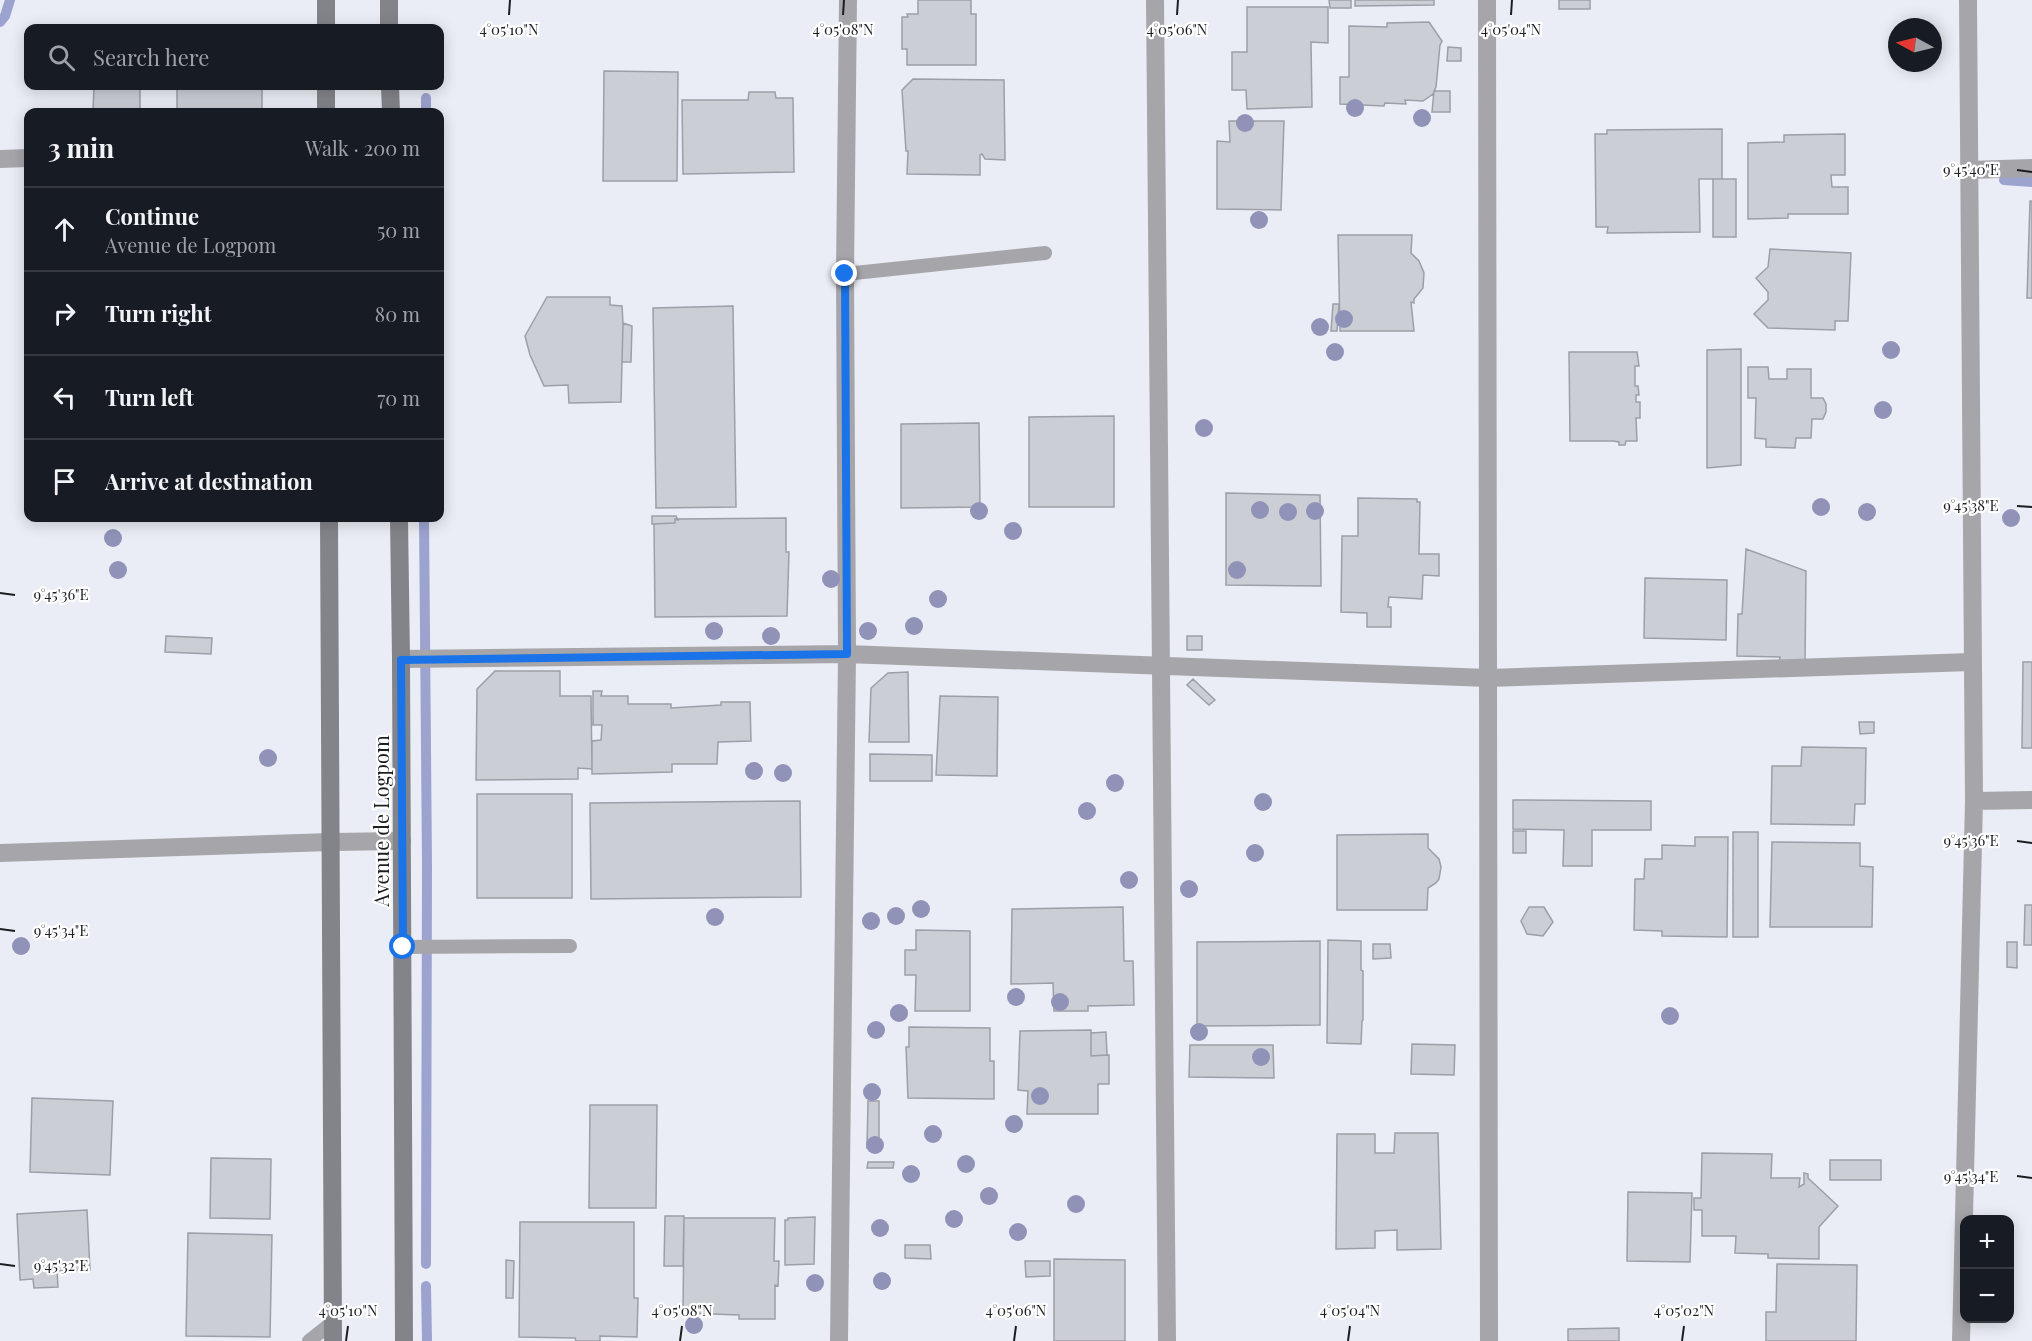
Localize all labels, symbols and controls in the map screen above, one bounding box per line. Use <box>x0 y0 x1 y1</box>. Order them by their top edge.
north arrow <box>1888 18 1942 72</box>
text: 4°05'10"N <box>480 19 539 39</box>
text: 4°05'08"N <box>812 19 874 39</box>
text: 4°05'06"N <box>1147 19 1208 39</box>
text: 4°05'04"N <box>1481 19 1542 39</box>
search box <box>24 24 444 90</box>
icon: search <box>45 41 78 74</box>
text: Search here <box>93 42 209 72</box>
text: 3 min <box>48 130 114 165</box>
text: Walk · 200 m <box>305 134 420 161</box>
text: 9°45'40"E <box>1943 159 1999 179</box>
text: Continue <box>105 201 199 231</box>
icon: ahead <box>48 213 81 246</box>
text: 50 m <box>377 216 420 243</box>
text: Avenue de Logpom <box>105 231 276 258</box>
route end <box>831 260 857 286</box>
icon: right <box>48 297 81 330</box>
text: Turn right <box>105 298 211 328</box>
text: 80 m <box>375 300 420 327</box>
icon: left <box>48 381 81 414</box>
text: Turn left <box>105 382 194 412</box>
text: 70 m <box>377 384 420 411</box>
icon: arrive <box>48 465 81 498</box>
text: Arrive at destination <box>105 466 313 496</box>
text: 9°45'38"E <box>1943 495 1999 515</box>
text: 9°45'36"E <box>33 584 89 604</box>
street label: Avenue de Logpom <box>367 735 394 908</box>
text: 9°45'36"E <box>1943 830 1999 850</box>
text: 9°45'34"E <box>34 920 88 940</box>
route start <box>389 933 415 959</box>
text: 9°45'34"E <box>1944 1166 1998 1186</box>
map controls <box>1960 1215 2014 1323</box>
button: + <box>1960 1215 2014 1269</box>
text: 9°45'32"E <box>34 1255 88 1275</box>
button: − <box>1960 1269 2014 1323</box>
text: 4°05'10"N <box>319 1300 378 1320</box>
text: 4°05'08"N <box>651 1300 713 1320</box>
text: 4°05'06"N <box>986 1300 1047 1320</box>
text: 4°05'04"N <box>1320 1300 1381 1320</box>
text: 4°05'02"N <box>1654 1300 1715 1320</box>

